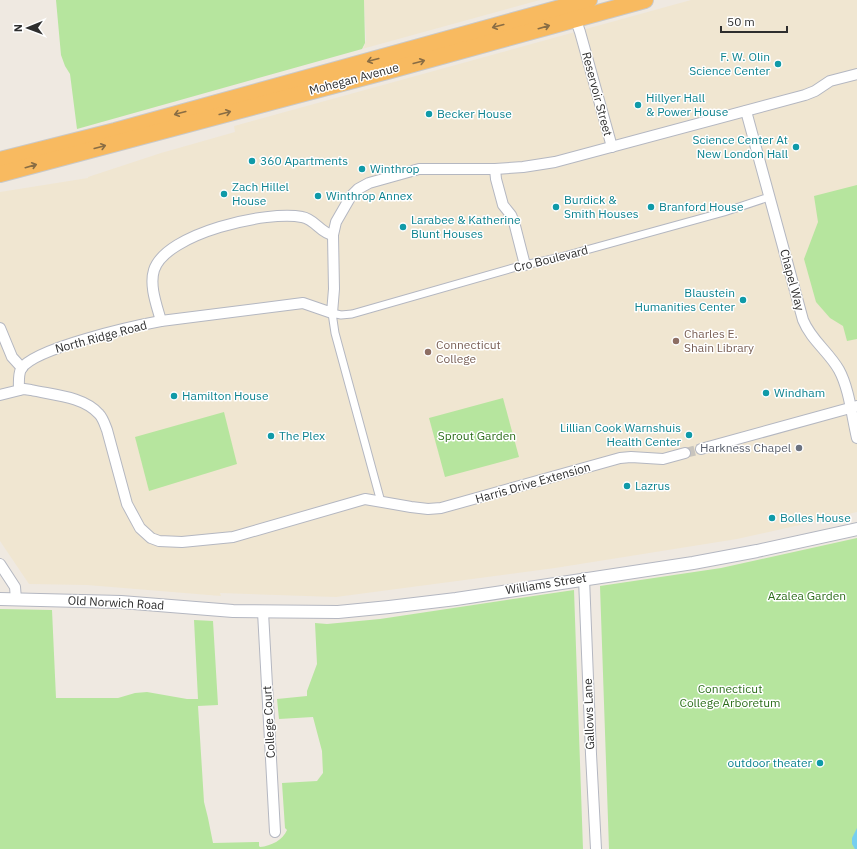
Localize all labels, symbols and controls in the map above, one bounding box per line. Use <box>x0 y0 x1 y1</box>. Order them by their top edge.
north arrow <box>8 8 48 48</box>
scale bar <box>721 8 787 34</box>
text: 50 m <box>727 14 755 29</box>
one-way arrow <box>492 23 505 30</box>
one-way arrow <box>537 23 550 30</box>
text: N <box>11 24 25 32</box>
place label: F. W. Olin Science Center <box>689 49 771 78</box>
street label: Reservoir Street <box>579 50 616 138</box>
one-way arrow <box>366 57 379 64</box>
one-way arrow <box>412 58 425 65</box>
street label: Mohegan Avenue <box>307 59 401 98</box>
marker: F. W. Olin Science Center <box>773 59 783 69</box>
place label: Hillyer Hall & Power House <box>646 90 729 119</box>
marker: Hillyer Hall & Power House <box>633 100 643 110</box>
place label: Becker House <box>437 106 512 121</box>
one-way arrow <box>219 109 232 117</box>
marker: Becker House <box>424 109 434 119</box>
one-way arrow <box>173 110 186 117</box>
place label: Science Center At New London Hall <box>693 132 788 161</box>
marker: Science Center At New London Hall <box>791 142 801 152</box>
one-way arrow <box>93 143 106 150</box>
place label: 360 Apartments <box>260 153 348 168</box>
marker: 360 Apartments <box>247 156 257 166</box>
place label: Winthrop <box>370 161 420 176</box>
one-way arrow <box>25 162 38 169</box>
marker: Winthrop <box>357 164 367 174</box>
place label: Zach Hillel House <box>232 179 289 208</box>
place label: Winthrop Annex <box>326 188 412 203</box>
marker: Zach Hillel House <box>219 189 229 199</box>
marker: Winthrop Annex <box>313 191 323 201</box>
place label: Burdick & Smith Houses <box>564 192 639 221</box>
place label: Branford House <box>659 199 744 214</box>
marker: Burdick & Smith Houses <box>551 202 561 212</box>
marker: Branford House <box>646 202 656 212</box>
place label: Larabee & Katherine Blunt Houses <box>411 212 521 241</box>
marker: Larabee & Katherine Blunt Houses <box>398 222 408 232</box>
street label: Cro Boulevard <box>512 242 590 275</box>
street label: Chapel Way <box>777 247 808 312</box>
place label: Blaustein Humanities Center <box>635 285 736 314</box>
marker: Blaustein Humanities Center <box>738 295 748 305</box>
street label: North Ridge Road <box>53 317 148 356</box>
place label: Charles E. Shain Library <box>684 326 754 355</box>
marker: Charles E. Shain Library <box>671 336 681 346</box>
place label: Connecticut College <box>436 337 501 366</box>
marker: Connecticut College <box>423 347 433 357</box>
place label: Windham <box>774 385 825 400</box>
place label: Hamilton House <box>182 388 269 403</box>
marker: Windham <box>761 388 771 398</box>
marker: Hamilton House <box>169 391 179 401</box>
place label: Lillian Cook Warnshuis Health Center <box>560 420 682 449</box>
place label: The Plex <box>279 428 325 443</box>
park label: Sprout Garden <box>438 428 516 443</box>
marker: Lillian Cook Warnshuis Health Center <box>684 430 694 440</box>
marker: The Plex <box>266 431 276 441</box>
place label: Harkness Chapel <box>700 440 791 455</box>
marker: Harkness Chapel <box>794 443 804 453</box>
street label: Harris Drive Extension <box>474 459 592 506</box>
place label: Lazrus <box>635 478 670 493</box>
marker: Lazrus <box>622 481 632 491</box>
place label: Bolles House <box>780 510 851 525</box>
marker: Bolles House <box>767 513 777 523</box>
street label: Williams Street <box>504 570 587 597</box>
park label: Azalea Garden <box>768 588 846 603</box>
street label: Old Norwich Road <box>67 592 165 613</box>
street label: Gallows Lane <box>580 678 597 750</box>
park label: Connecticut College Arboretum <box>679 681 781 710</box>
street label: College Court <box>259 685 278 759</box>
place label: outdoor theater <box>727 755 813 770</box>
marker: outdoor theater <box>815 758 825 768</box>

